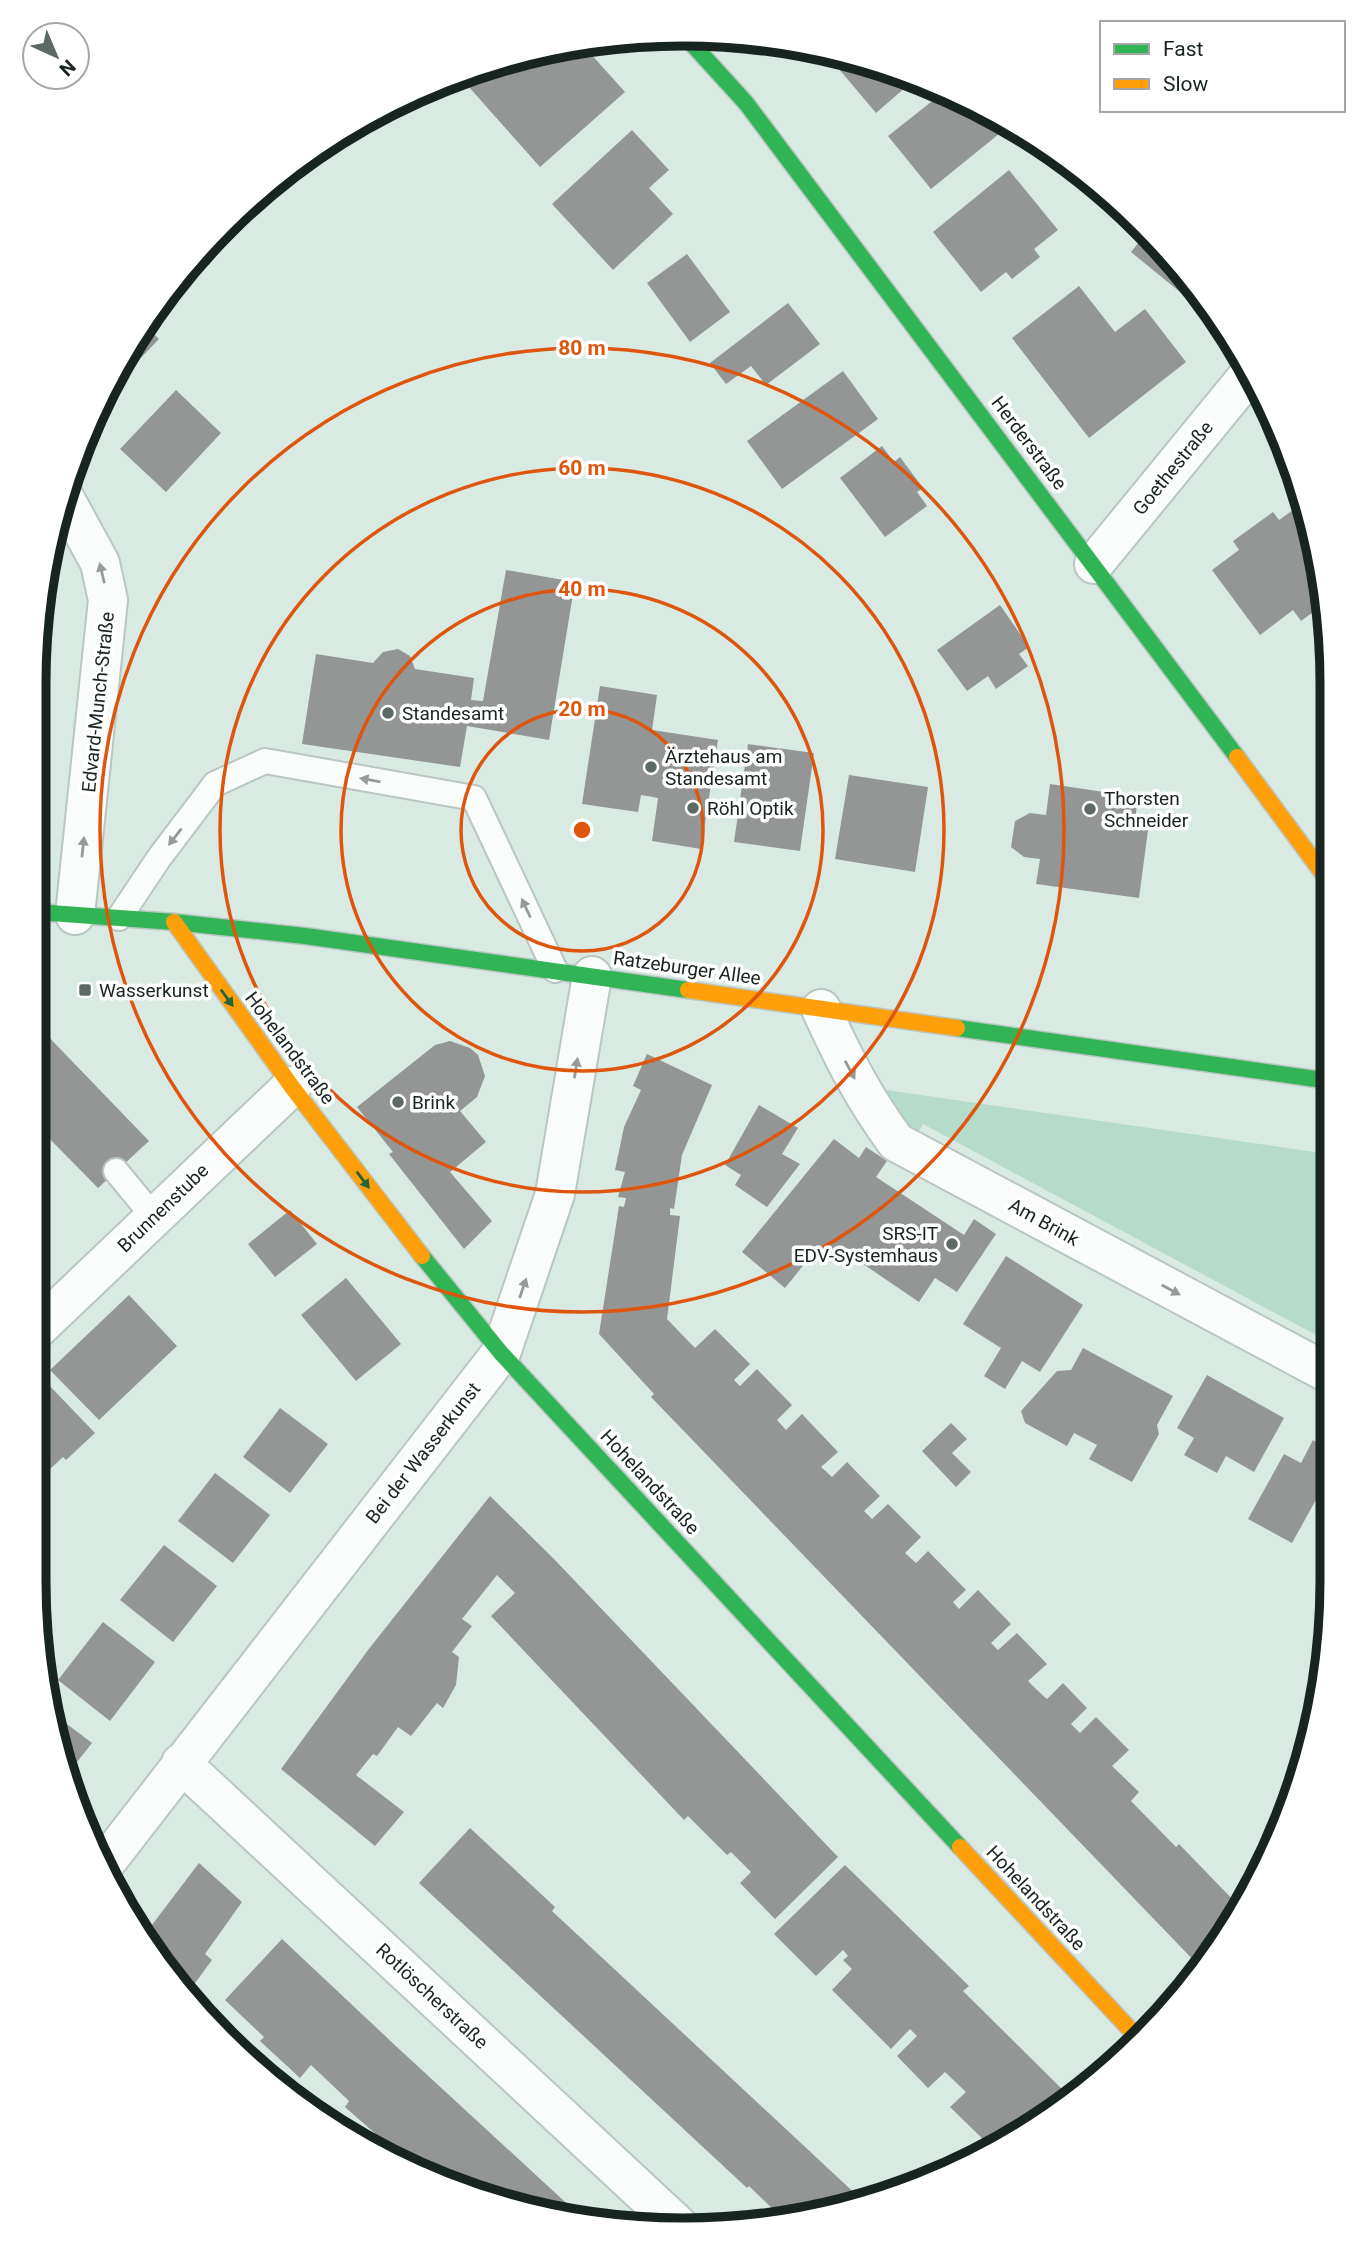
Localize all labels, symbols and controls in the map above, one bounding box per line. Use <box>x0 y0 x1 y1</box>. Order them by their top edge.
north arrow <box>21 21 91 91</box>
legend <box>1100 21 1345 112</box>
text: Fast <box>1163 37 1204 61</box>
text: N <box>55 55 80 81</box>
text: Slow <box>1163 72 1209 96</box>
text: 80 m <box>558 336 606 360</box>
street label: Herderstraße <box>986 392 1072 494</box>
street label: Goethestraße <box>1128 416 1218 520</box>
text: 60 m <box>558 456 606 480</box>
one-way arrow <box>96 562 107 584</box>
text: 40 m <box>558 577 606 601</box>
street label: Edvard-Munch-Straße <box>77 611 119 793</box>
text: 20 m <box>558 697 606 721</box>
place label: Standesamt <box>402 702 504 725</box>
marker: Standesamt <box>380 705 396 721</box>
place label: Ärztehaus am Standesamt <box>665 745 782 790</box>
marker: Ärztehaus am Standesamt <box>643 759 659 775</box>
one-way arrow <box>359 774 381 785</box>
place label: Thorsten Schneider <box>1104 787 1189 832</box>
place label: Röhl Optik <box>707 797 794 820</box>
marker: Röhl Optik <box>685 800 701 816</box>
marker: Thorsten Schneider <box>1082 801 1098 817</box>
centre of rings <box>570 818 594 842</box>
one-way arrow <box>168 828 182 846</box>
one-way arrow <box>78 836 89 858</box>
one-way arrow <box>520 898 532 918</box>
street label: Ratzeburger Allee <box>612 946 762 990</box>
place label: Wasserkunst <box>99 979 209 1002</box>
marker: Wasserkunst <box>77 982 93 998</box>
street label: Hohelandstraße <box>240 987 340 1109</box>
one-way arrow <box>219 989 233 1007</box>
one-way arrow <box>571 1057 582 1079</box>
one-way arrow <box>844 1061 856 1080</box>
place label: Brink <box>412 1091 455 1114</box>
marker: Brink <box>390 1094 406 1110</box>
street label: Brunnenstube <box>113 1159 213 1257</box>
one-way arrow <box>356 1171 370 1189</box>
street label: Am Brink <box>1005 1193 1083 1251</box>
place label: SRS-IT EDV-Systemhaus <box>794 1222 938 1267</box>
marker: SRS-IT EDV-Systemhaus <box>944 1236 960 1252</box>
one-way arrow <box>518 1278 529 1299</box>
one-way arrow <box>1162 1284 1182 1296</box>
street label: Bei der Wasserkunst <box>361 1378 485 1528</box>
street label: Hohelandstraße <box>596 1425 704 1539</box>
street label: Hohelandstraße <box>982 1841 1090 1955</box>
street label: Rotlöscherstraße <box>371 1938 493 2054</box>

